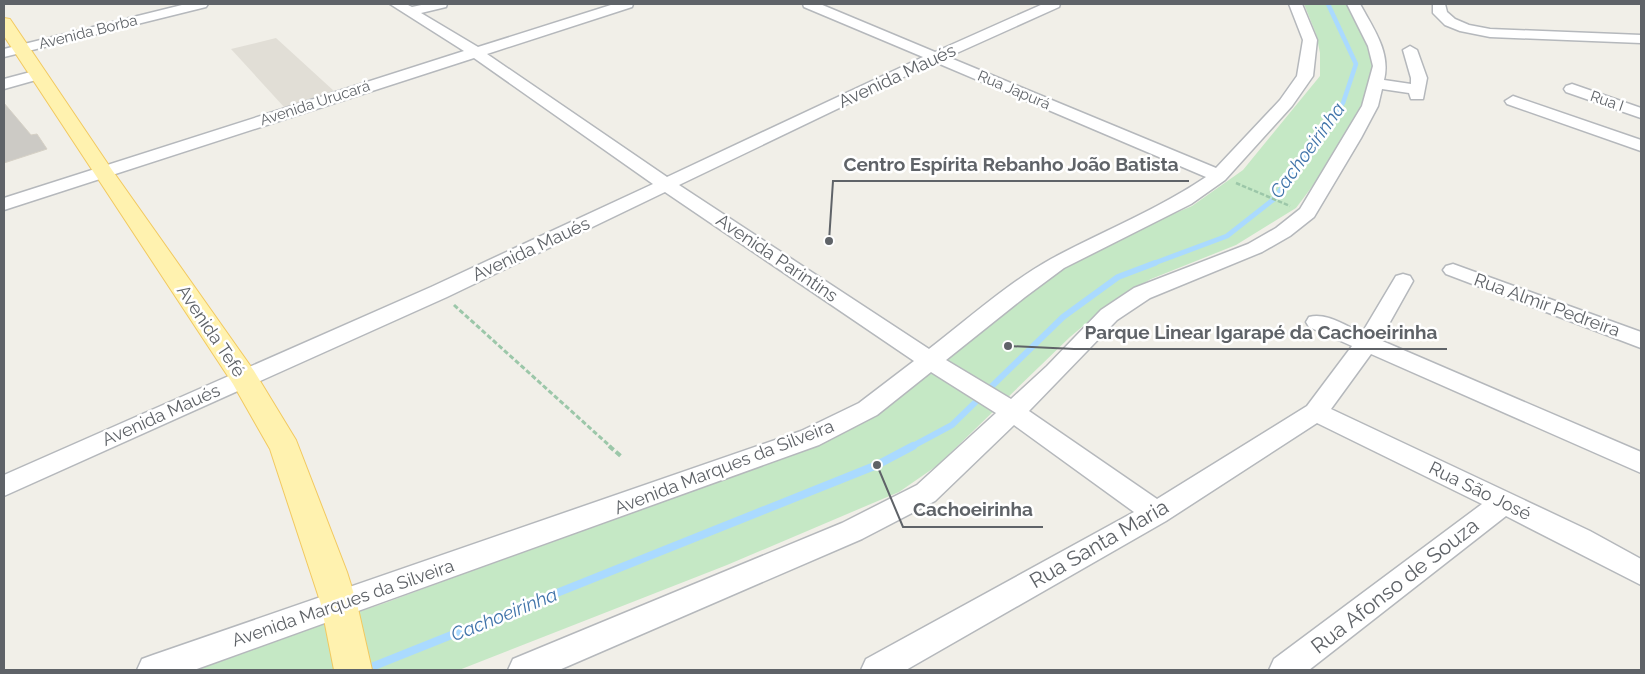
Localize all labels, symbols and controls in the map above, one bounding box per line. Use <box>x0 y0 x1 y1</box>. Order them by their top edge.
street label: Avenida Borba <box>37 11 139 53</box>
street label: Avenida Maués <box>835 39 959 112</box>
street label: Rua Japurá <box>975 67 1053 113</box>
street label: Avenida Urucará <box>258 77 372 129</box>
street label: Rua I <box>1588 87 1626 115</box>
water label: Cachoeirinha <box>1265 98 1349 202</box>
callout: Centro Espírita Rebanho João Batista <box>833 147 1189 181</box>
text: Centro Espírita Rebanho João Batista <box>843 153 1179 175</box>
street label: Avenida Parintins <box>712 209 842 306</box>
street label: Avenida Maués <box>469 212 593 285</box>
street label: Rua Almir Pedreira <box>1471 268 1623 341</box>
street label: Avenida Tefé <box>173 281 250 381</box>
callout: Parque Linear Igarapé da Cachoeirinha <box>1074 315 1447 349</box>
text: Parque Linear Igarapé da Cachoeirinha <box>1085 321 1438 343</box>
street label: Avenida Maués <box>99 379 223 450</box>
street label: Avenida Marques da Silveira <box>611 415 837 518</box>
street label: Rua São José <box>1426 457 1535 524</box>
callout: Cachoeirinha <box>903 493 1043 527</box>
street label: Rua Santa Maria <box>1025 494 1173 593</box>
text: Cachoeirinha <box>913 498 1033 520</box>
street label: Rua Afonso de Souza <box>1306 512 1483 659</box>
street label: Avenida Marques da Silveira <box>229 555 457 650</box>
water label: Cachoeirinha <box>448 583 560 645</box>

